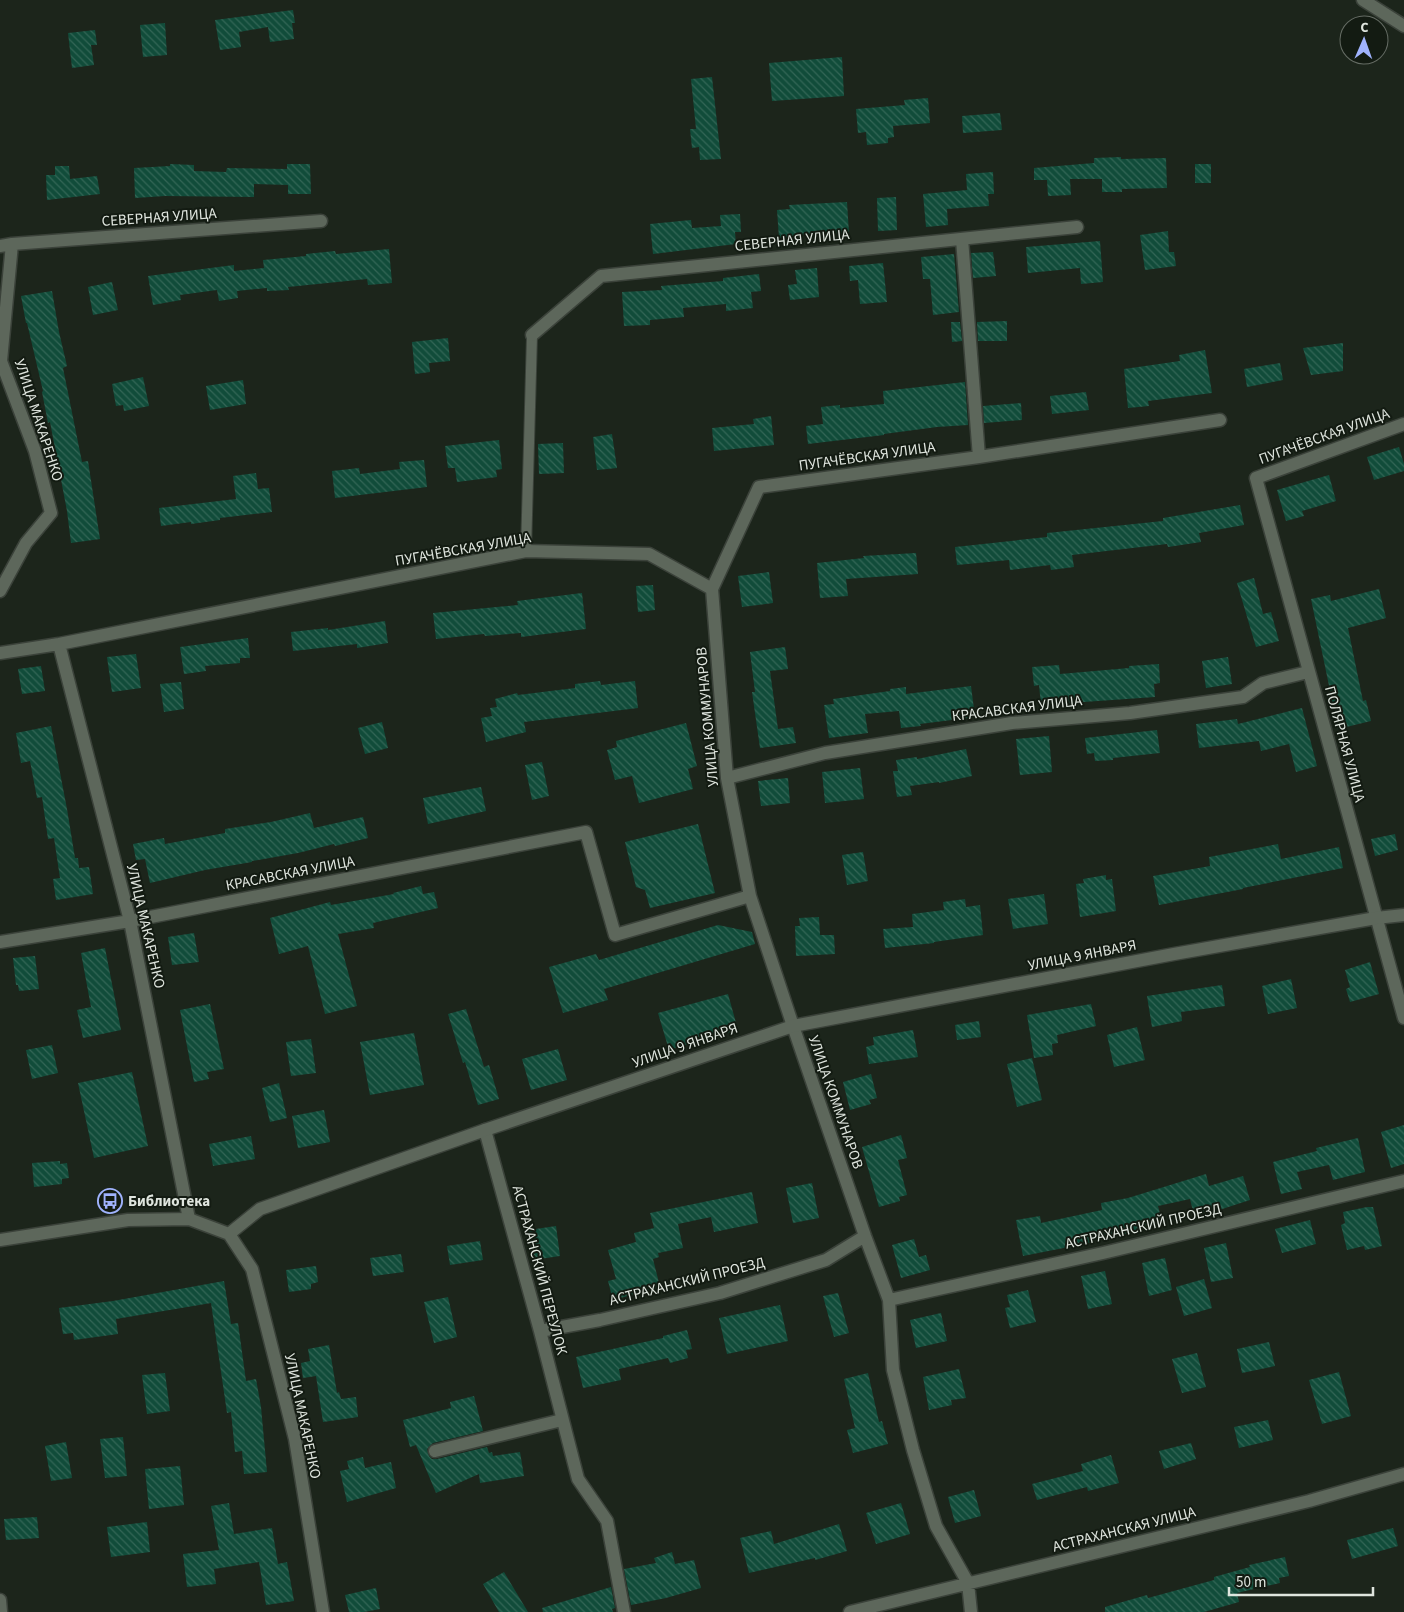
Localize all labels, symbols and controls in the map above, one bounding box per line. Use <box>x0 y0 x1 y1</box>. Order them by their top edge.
north arrow <box>1339 15 1389 65</box>
text: С <box>1360 18 1369 38</box>
street label: СЕВЕРНАЯ УЛИЦА <box>101 203 218 232</box>
street label: СЕВЕРНАЯ УЛИЦА <box>734 224 851 257</box>
street label: УЛИЦА МАКАРЕНКО <box>9 356 68 484</box>
street label: ПУГАЧЁВСКАЯ УЛИЦА <box>1256 403 1393 470</box>
street label: ПУГАЧЁВСКАЯ УЛИЦА <box>797 436 937 476</box>
street label: ПУГАЧЁВСКАЯ УЛИЦА <box>393 527 533 572</box>
street label: УЛИЦА КОММУНАРОВ <box>691 646 724 788</box>
street label: ПОЛЯРНАЯ УЛИЦА <box>1319 684 1370 805</box>
street label: КРАСАВСКАЯ УЛИЦА <box>951 690 1084 727</box>
street label: КРАСАВСКАЯ УЛИЦА <box>224 851 357 896</box>
street label: УЛИЦА МАКАРЕНКО <box>121 862 170 991</box>
street label: УЛИЦА 9 ЯНВАРЯ <box>1026 935 1138 976</box>
street label: УЛИЦА 9 ЯНВАРЯ <box>630 1018 741 1073</box>
street label: УЛИЦА КОММУНАРОВ <box>803 1033 868 1172</box>
street label: АСТРАХАНСКИЙ ПЕРЕУЛОК <box>507 1183 572 1358</box>
bus stop icon: Библиотека <box>97 1188 123 1214</box>
place label: Библиотека <box>128 1191 210 1212</box>
street label: АСТРАХАНСКИЙ ПРОЕЗД <box>1063 1198 1224 1255</box>
street label: АСТРАХАНСКИЙ ПРОЕЗД <box>607 1252 767 1311</box>
street label: УЛИЦА МАКАРЕНКО <box>279 1352 326 1481</box>
street label: АСТРАХАНСКАЯ УЛИЦА <box>1050 1501 1199 1557</box>
scale bar <box>1229 1564 1373 1596</box>
text: 50 m <box>1236 1572 1266 1593</box>

